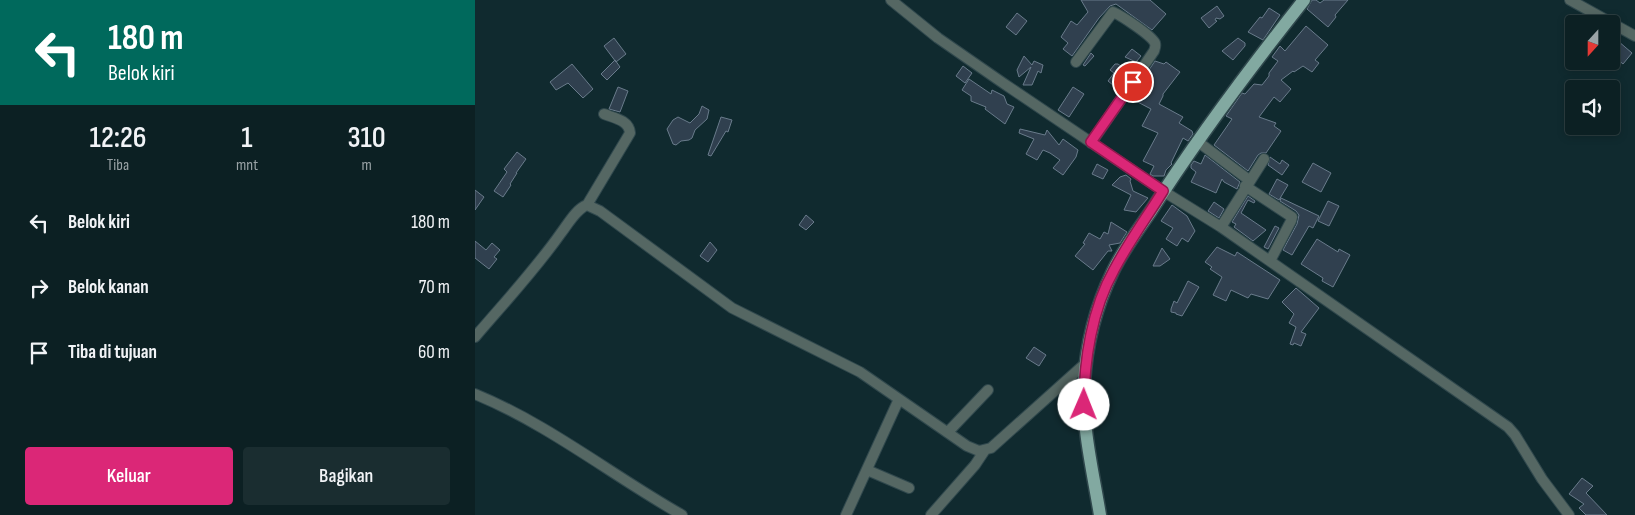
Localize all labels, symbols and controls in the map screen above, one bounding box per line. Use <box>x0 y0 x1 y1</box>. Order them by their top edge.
north arrow <box>1565 15 1620 70</box>
map controls <box>1565 15 1620 135</box>
text: 180 m <box>108 17 184 60</box>
icon: left <box>25 20 90 85</box>
text: Belok kiri <box>108 60 175 87</box>
pin <box>1112 61 1154 103</box>
icon: arrive <box>1119 68 1147 96</box>
button: sound <box>1565 80 1620 135</box>
text: 12:26 <box>89 120 147 156</box>
text: 1 <box>241 120 253 156</box>
text: 310 <box>347 120 386 156</box>
text: Tiba <box>107 156 129 175</box>
text: mnt <box>236 156 258 175</box>
text: m <box>361 156 372 175</box>
icon: left <box>25 209 53 237</box>
text: Belok kiri <box>68 211 130 234</box>
text: 180 m <box>411 211 450 234</box>
icon: right <box>25 274 53 302</box>
text: Belok kanan <box>68 276 149 299</box>
text: 70 m <box>419 276 450 299</box>
icon: arrive <box>25 339 53 367</box>
text: Tiba di tujuan <box>68 341 157 364</box>
text: 60 m <box>418 341 450 364</box>
position arrow <box>1057 378 1109 430</box>
button: Keluar <box>25 447 233 505</box>
button: Bagikan <box>243 447 450 505</box>

